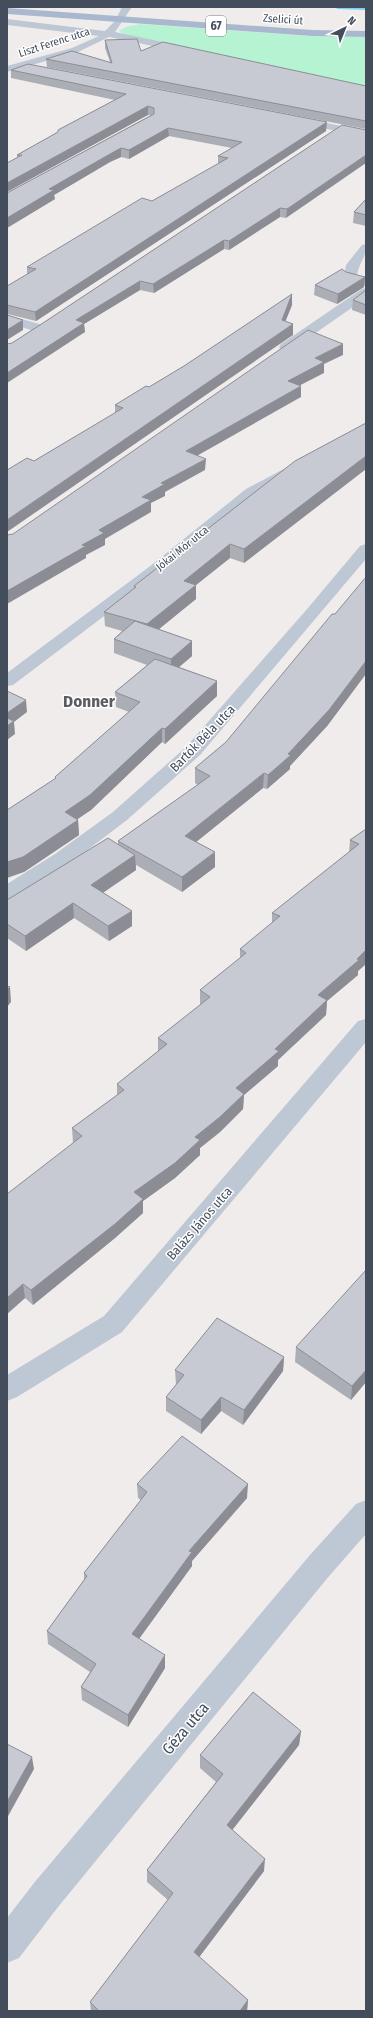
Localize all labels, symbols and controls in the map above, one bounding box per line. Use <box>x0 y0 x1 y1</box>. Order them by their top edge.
north arrow <box>325 8 365 48</box>
street label: Zselici út <box>262 12 304 27</box>
text: N <box>345 14 358 28</box>
road number: 67 <box>206 16 226 36</box>
street label: Liszt Ferenc utca <box>17 25 91 60</box>
street label: Jókai Mór utca <box>153 523 211 573</box>
district label: Donner <box>63 691 116 712</box>
street label: Bartók Béla utca <box>167 702 238 775</box>
street label: Balázs János utca <box>164 1184 235 1263</box>
street label: Géza utca <box>158 1698 213 1758</box>

